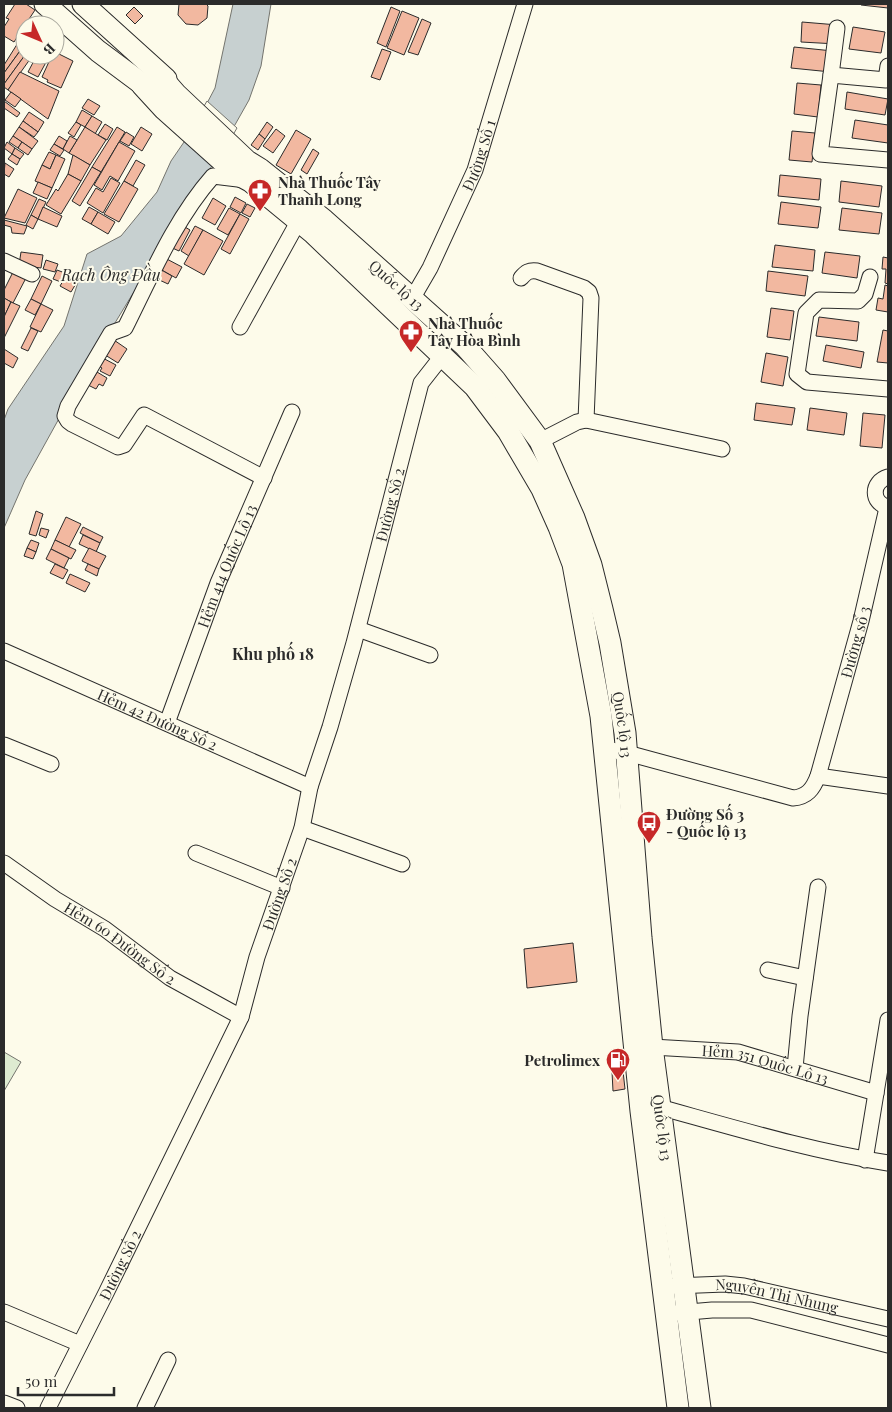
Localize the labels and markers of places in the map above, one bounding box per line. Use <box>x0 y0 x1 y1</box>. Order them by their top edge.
place label: Nhà Thuốc Tây Thanh Long <box>278 171 381 209</box>
pharmacy icon: Nhà Thuốc Tây Thanh Long <box>247 178 273 212</box>
place label: Nhà Thuốc Tây Hòa Bình <box>428 312 521 350</box>
pharmacy icon: Nhà Thuốc Tây Hòa Bình <box>398 319 424 353</box>
place label: Đường Số 3 - Quốc lộ 13 <box>666 803 746 841</box>
bus stop icon: Đường Số 3 - Quốc lộ 13 <box>636 810 662 844</box>
fuel station icon: Petrolimex <box>605 1047 631 1081</box>
place label: Petrolimex <box>524 1050 601 1070</box>

